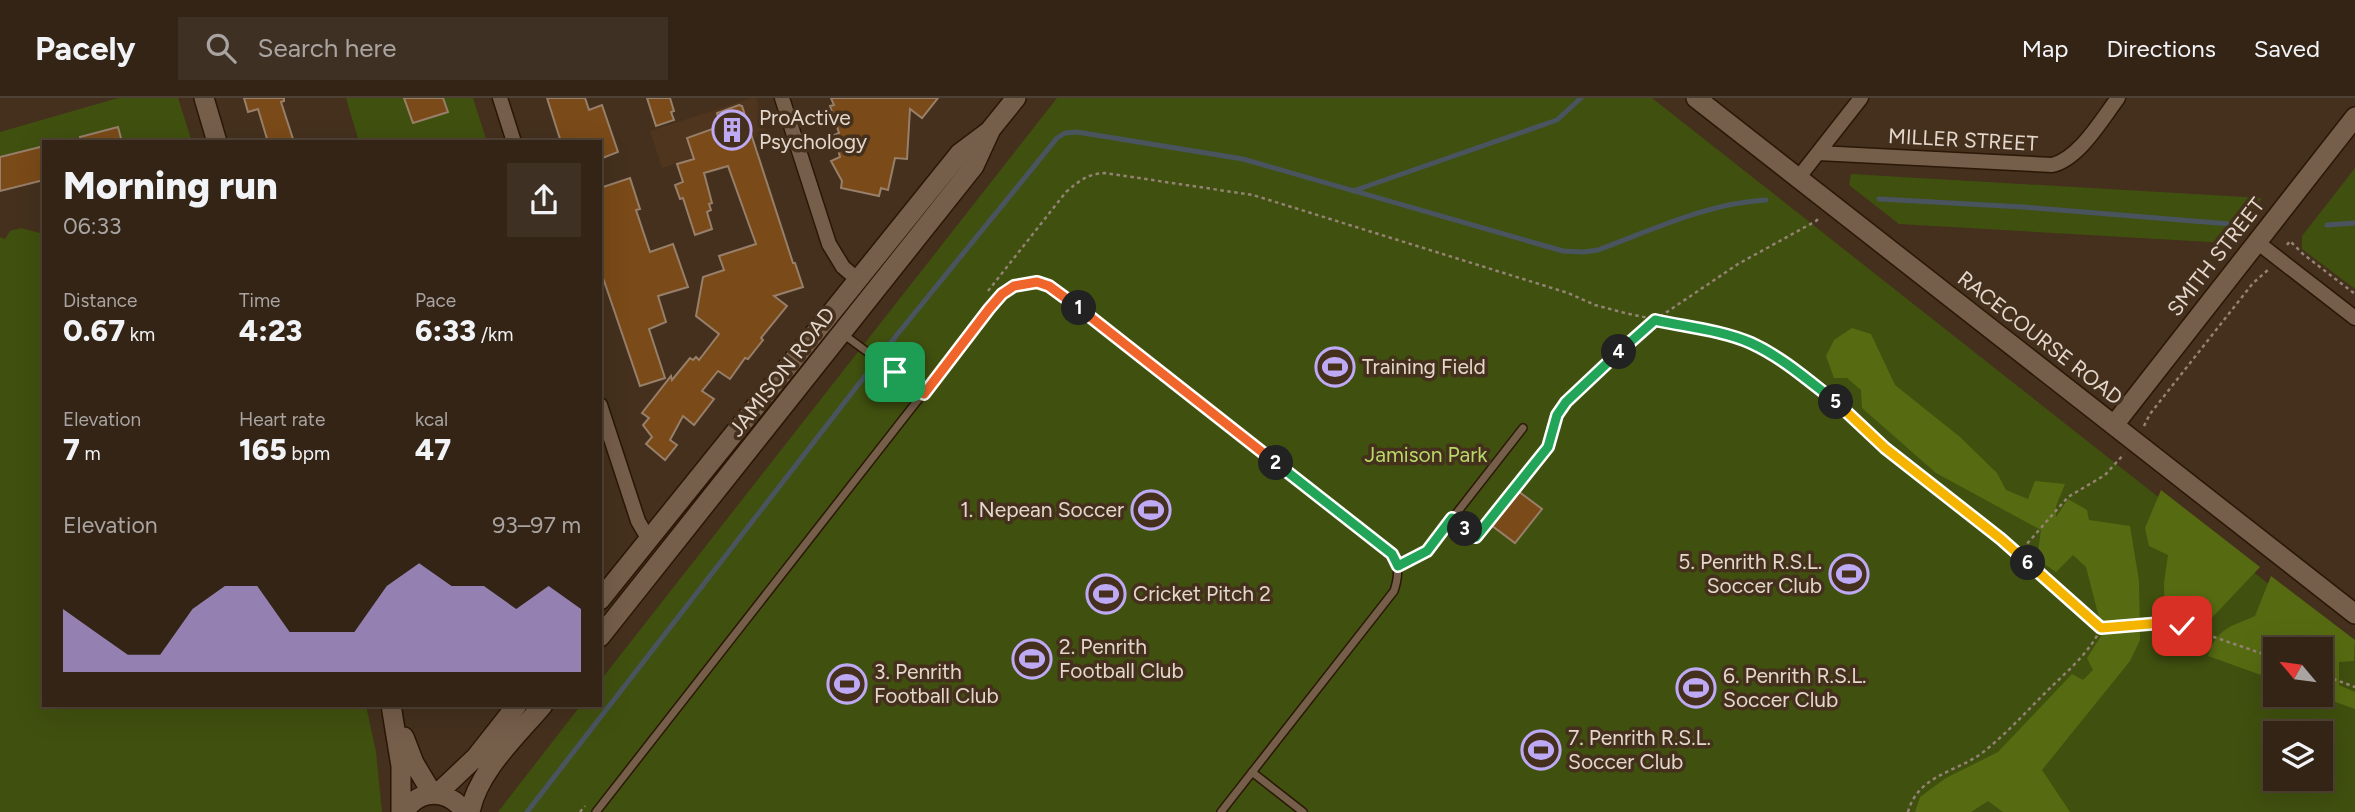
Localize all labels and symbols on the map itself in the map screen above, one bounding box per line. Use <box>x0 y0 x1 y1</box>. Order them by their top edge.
place label: ProActive Psychology <box>759 105 867 154</box>
building icon: ProActive Psychology <box>711 109 753 151</box>
street label: MILLER STREET <box>1887 123 2039 156</box>
street label: SMITH STREET <box>2162 192 2270 321</box>
street label: RACECOURSE ROAD <box>1953 265 2128 410</box>
pin: 1 <box>1062 290 1096 326</box>
street label: JAMISON ROAD <box>723 302 840 441</box>
pin: 4 <box>1602 334 1636 370</box>
pin <box>865 342 925 402</box>
sports icon: Training Field <box>1314 346 1356 388</box>
place label: Training Field <box>1362 354 1486 379</box>
pin: 5 <box>1818 384 1854 420</box>
park label: Jamison Park <box>1364 442 1488 467</box>
pin: 2 <box>1258 446 1294 480</box>
sports icon: 1. Nepean Soccer <box>1130 489 1172 531</box>
place label: 1. Nepean Soccer <box>960 497 1124 522</box>
pin: 3 <box>1448 512 1482 546</box>
pin: 6 <box>2010 546 2046 580</box>
place label: 5. Penrith R.S.L. Soccer Club <box>1678 549 1822 598</box>
sports icon: 5. Penrith R.S.L. Soccer Club <box>1828 553 1870 595</box>
sports icon: Cricket Pitch 2 <box>1085 573 1127 615</box>
place label: Cricket Pitch 2 <box>1133 581 1271 606</box>
pin <box>2152 596 2212 656</box>
place label: 2. Penrith Football Club <box>1059 634 1184 683</box>
north arrow <box>2263 637 2333 707</box>
sports icon: 2. Penrith Football Club <box>1011 638 1053 680</box>
place label: 3. Penrith Football Club <box>874 659 999 708</box>
sports icon: 3. Penrith Football Club <box>826 663 868 705</box>
place label: 6. Penrith R.S.L. Soccer Club <box>1723 663 1866 712</box>
sports icon: 6. Penrith R.S.L. Soccer Club <box>1675 667 1717 709</box>
place label: 7. Penrith R.S.L. Soccer Club <box>1568 725 1711 774</box>
sports icon: 7. Penrith R.S.L. Soccer Club <box>1520 729 1562 771</box>

